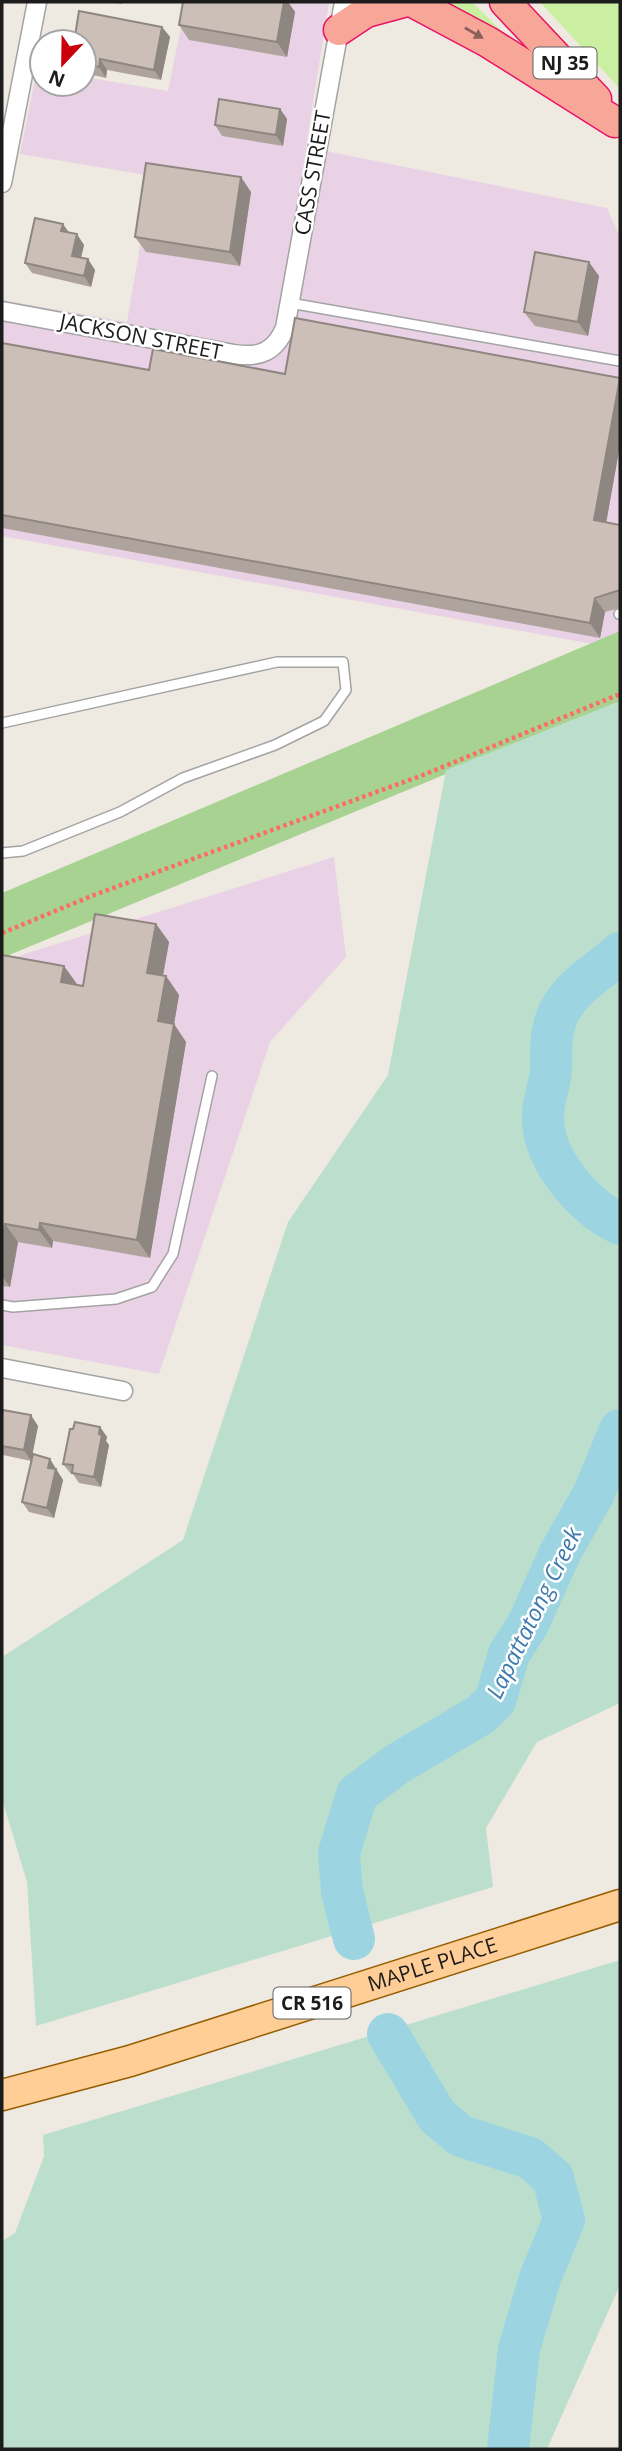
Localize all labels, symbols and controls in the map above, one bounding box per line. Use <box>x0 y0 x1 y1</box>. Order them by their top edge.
one-way arrow <box>464 27 483 39</box>
north arrow <box>28 28 98 98</box>
road number: NJ 35 <box>534 48 596 78</box>
text: N <box>45 64 69 94</box>
street label: CASS STREET <box>287 108 337 237</box>
street label: JACKSON STREET <box>56 306 225 366</box>
water label: Lapattatong Creek <box>478 1521 589 1704</box>
street label: MAPLE PLACE <box>364 1930 501 1997</box>
road number: CR 516 <box>274 1988 350 2019</box>

